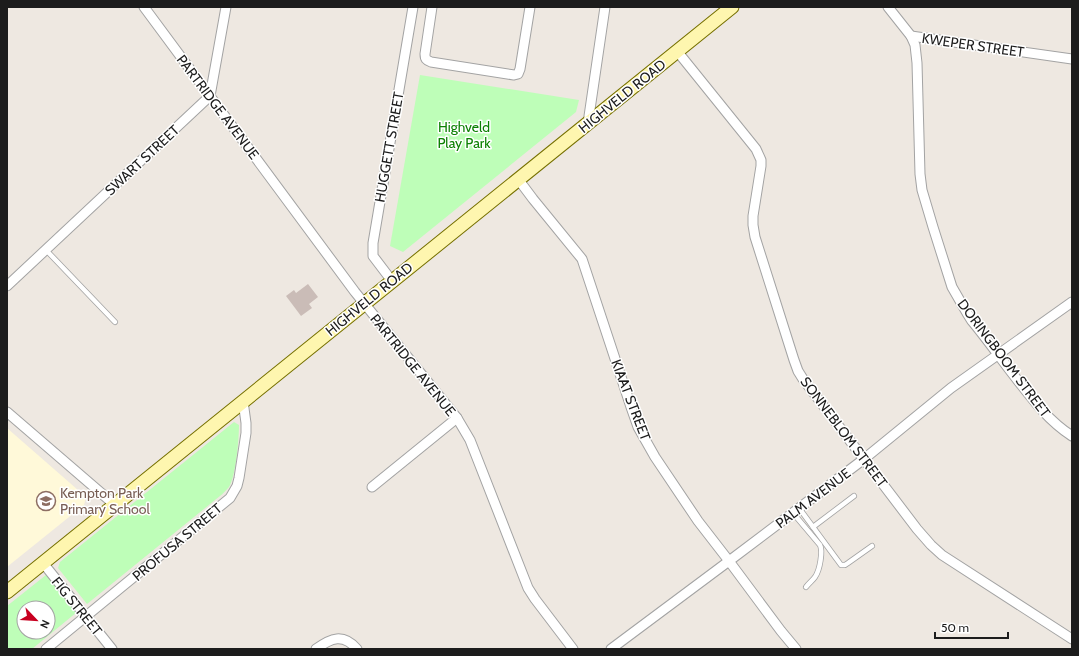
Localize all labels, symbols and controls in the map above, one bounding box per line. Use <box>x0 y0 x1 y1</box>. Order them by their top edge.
street label: KWEPER STREET <box>921 29 1026 61</box>
street label: PARTRIDGE AVENUE <box>173 51 263 163</box>
street label: HIGHVELD ROAD <box>575 55 669 137</box>
street label: HUGGETT STREET <box>370 90 408 204</box>
park label: Highveld Play Park <box>437 118 491 152</box>
street label: SWART STREET <box>101 121 183 199</box>
street label: HIGHVELD ROAD <box>322 258 416 340</box>
street label: DORINGBOOM STREET <box>954 295 1055 421</box>
street label: PARTRIDGE AVENUE <box>366 310 460 420</box>
street label: KIAAT STREET <box>607 357 655 444</box>
street label: SONNEBLOM STREET <box>797 373 892 491</box>
street label: PALM AVENUE <box>772 464 854 532</box>
place label: Kempton Park Primary School <box>60 484 150 518</box>
school or university icon: Kempton Park Primary School <box>35 490 57 512</box>
street label: PROFUSA STREET <box>128 499 226 585</box>
street label: FIG STREET <box>48 573 107 639</box>
north arrow <box>16 600 56 640</box>
scale bar <box>935 614 1008 640</box>
text: N <box>37 618 53 631</box>
text: 50 m <box>941 620 969 635</box>

